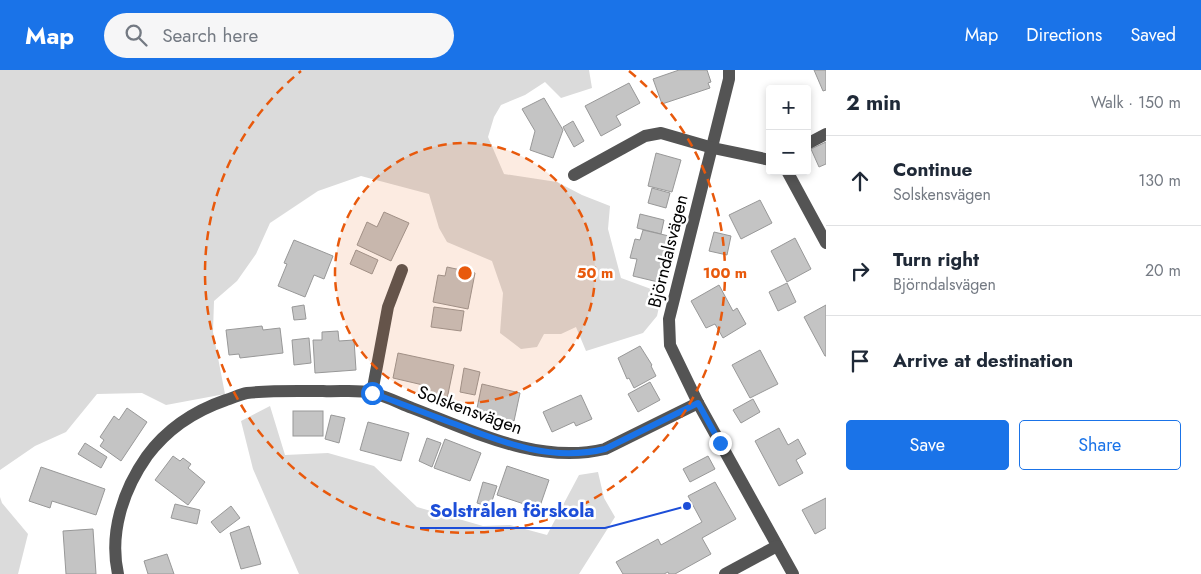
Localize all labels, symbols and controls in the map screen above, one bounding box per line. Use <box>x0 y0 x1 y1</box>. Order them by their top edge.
search box <box>104 13 454 58</box>
text: Map <box>25 18 74 53</box>
icon: search <box>122 21 150 49</box>
text: Search here <box>162 22 258 49</box>
text: Map <box>965 22 998 48</box>
text: Directions <box>1026 22 1102 48</box>
text: Saved <box>1130 22 1176 48</box>
map controls <box>766 85 811 175</box>
button: + <box>766 85 811 130</box>
text: 2 min <box>846 88 901 118</box>
text: Walk · 150 m <box>1091 91 1181 114</box>
button: − <box>766 130 811 175</box>
text: Continue <box>893 156 972 183</box>
icon: ahead <box>846 167 874 195</box>
text: 130 m <box>1138 169 1181 192</box>
text: Solskensvägen <box>893 183 991 206</box>
street label: Björndalsvägen <box>641 192 695 310</box>
text: Turn right <box>893 246 979 273</box>
icon: right <box>846 257 874 285</box>
text: 20 m <box>1145 259 1181 282</box>
text: 50 m <box>577 262 613 284</box>
text: 100 m <box>703 262 747 284</box>
centre of rings <box>456 264 474 282</box>
text: Björndalsvägen <box>893 273 996 296</box>
icon: arrive <box>846 347 874 375</box>
text: Arrive at destination <box>893 347 1073 374</box>
street label: Solskensvägen <box>414 379 526 441</box>
route start <box>361 382 384 405</box>
button: Save <box>846 420 1009 470</box>
button: Share <box>1019 420 1181 470</box>
route end <box>709 432 732 455</box>
callout: Solstrålen förskola <box>420 494 605 528</box>
text: Solstrålen förskola <box>429 497 595 524</box>

